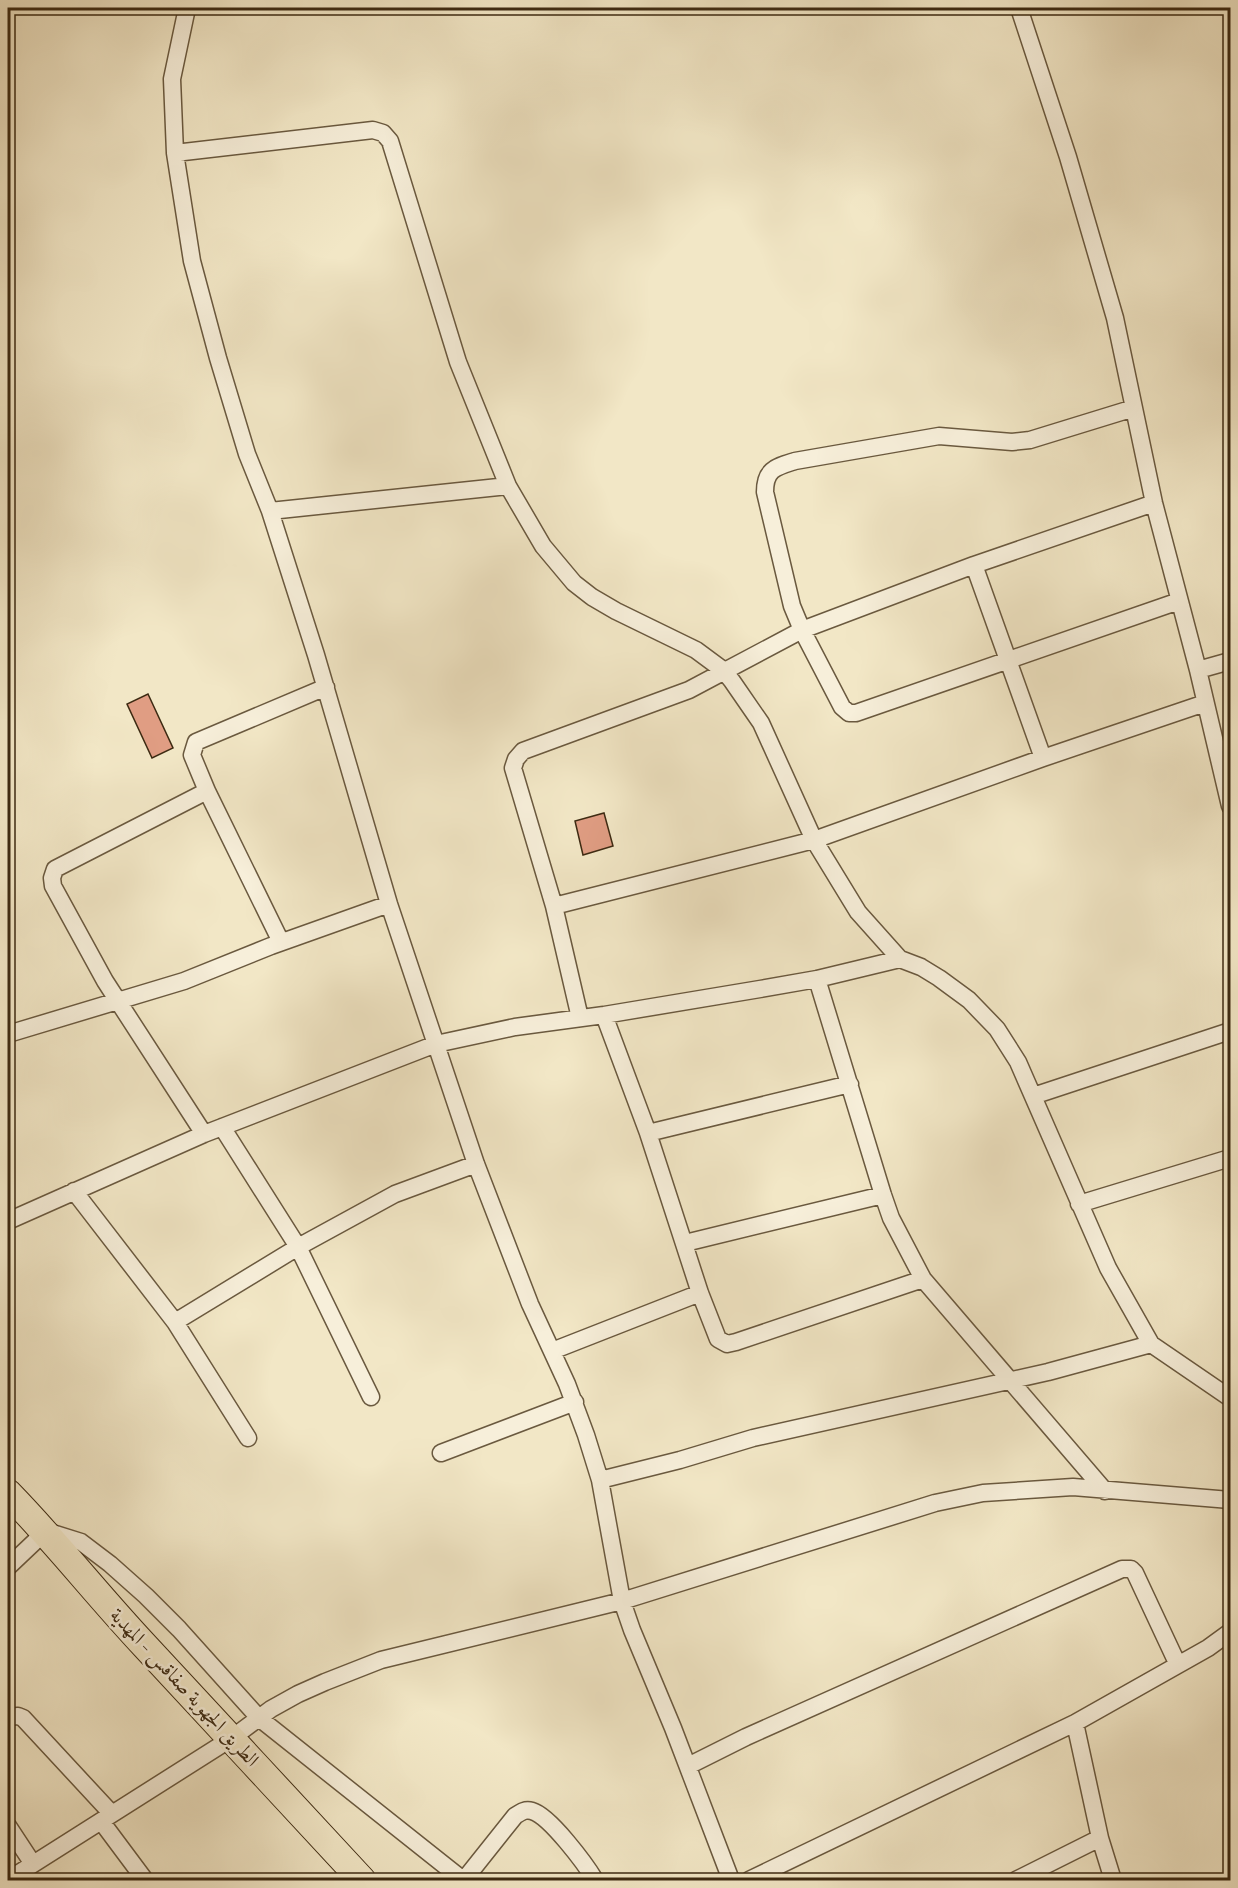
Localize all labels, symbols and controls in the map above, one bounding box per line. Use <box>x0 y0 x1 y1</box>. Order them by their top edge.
street label: الطريق الجهوية صفاقس - المهدية <box>104 1604 264 1772</box>

